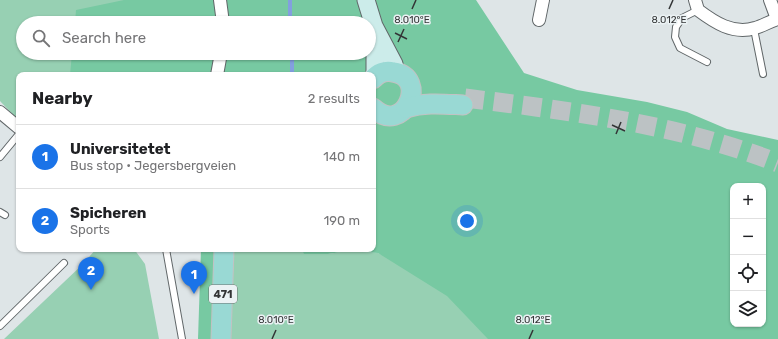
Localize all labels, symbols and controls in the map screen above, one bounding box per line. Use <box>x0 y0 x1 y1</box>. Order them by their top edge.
text: 8.010°E <box>394 14 430 26</box>
text: 8.012°E <box>651 14 687 26</box>
search box <box>16 16 376 60</box>
icon: search <box>30 27 52 49</box>
text: Search here <box>62 29 146 47</box>
text: Nearby <box>32 88 93 108</box>
text: 2 results <box>308 91 360 106</box>
text: Universitetet <box>70 140 171 158</box>
text: 1 <box>42 149 48 164</box>
text: 140 m <box>323 149 360 164</box>
text: Bus stop · Jegersbergveien <box>70 158 236 173</box>
map controls <box>730 183 766 327</box>
button: + <box>730 183 766 219</box>
text: Spicheren <box>70 204 147 222</box>
your location <box>457 211 477 231</box>
text: 2 <box>41 213 49 228</box>
text: 190 m <box>324 213 360 228</box>
button: − <box>730 219 766 255</box>
text: Sports <box>70 222 110 237</box>
button: locate <box>730 255 766 291</box>
pin: 2 <box>78 257 104 290</box>
pin: 1 <box>181 261 207 294</box>
road number: 471 <box>209 285 237 303</box>
button: layers <box>730 291 766 327</box>
text: 8.010°E <box>258 314 294 326</box>
text: 8.012°E <box>515 314 551 326</box>

